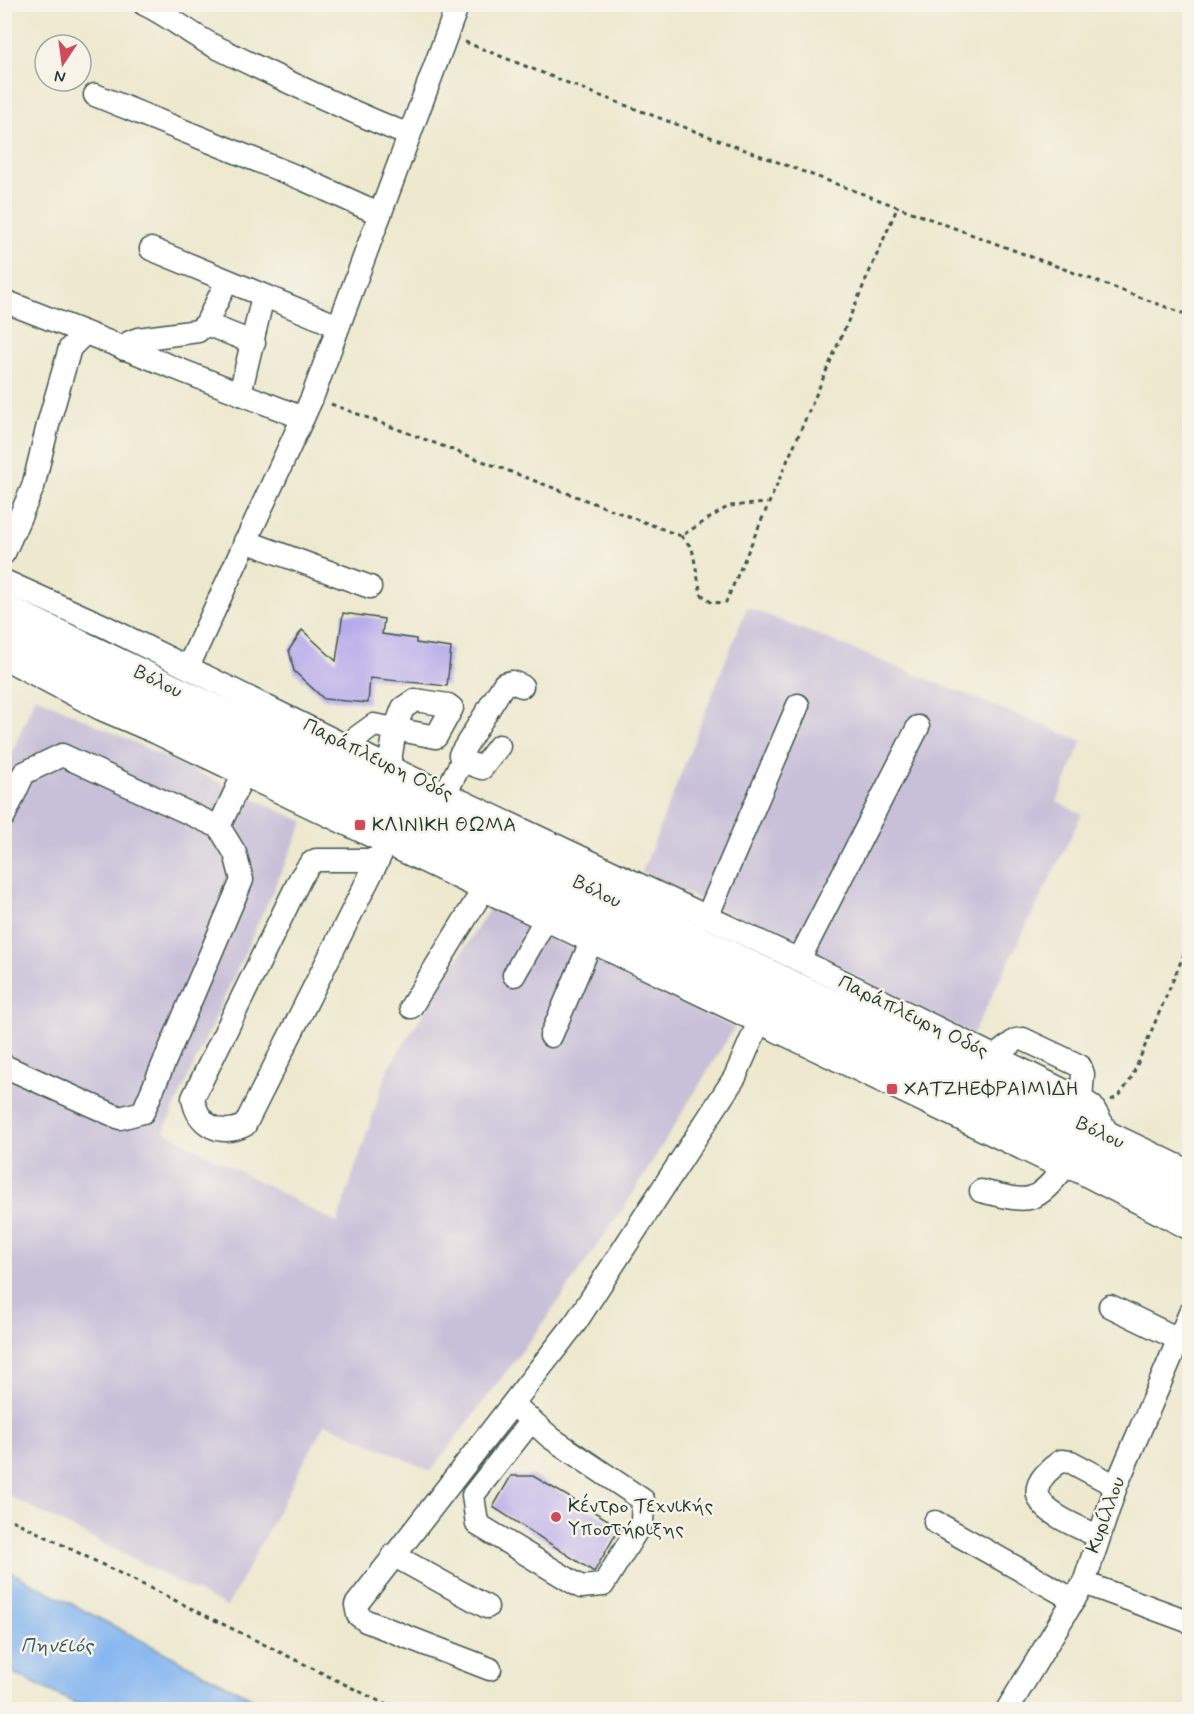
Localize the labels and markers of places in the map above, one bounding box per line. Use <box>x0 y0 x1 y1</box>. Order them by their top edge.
place label: ΚΛΙΝΙΚΗ ΘΩΜΑ <box>372 812 516 839</box>
marker: ΚΛΙΝΙΚΗ ΘΩΜΑ <box>353 818 367 832</box>
place label: ΧΑΤΖΗΕΦΡΑΙΜΙΔΗ <box>904 1076 1079 1103</box>
marker: ΧΑΤΖΗΕΦΡΑΙΜΙΔΗ <box>885 1082 899 1096</box>
place label: Κέντρο Τεχνικής Υποστήριξης <box>568 1493 713 1543</box>
marker: Κέντρο Τεχνικής Υποστήριξης <box>549 1510 563 1524</box>

